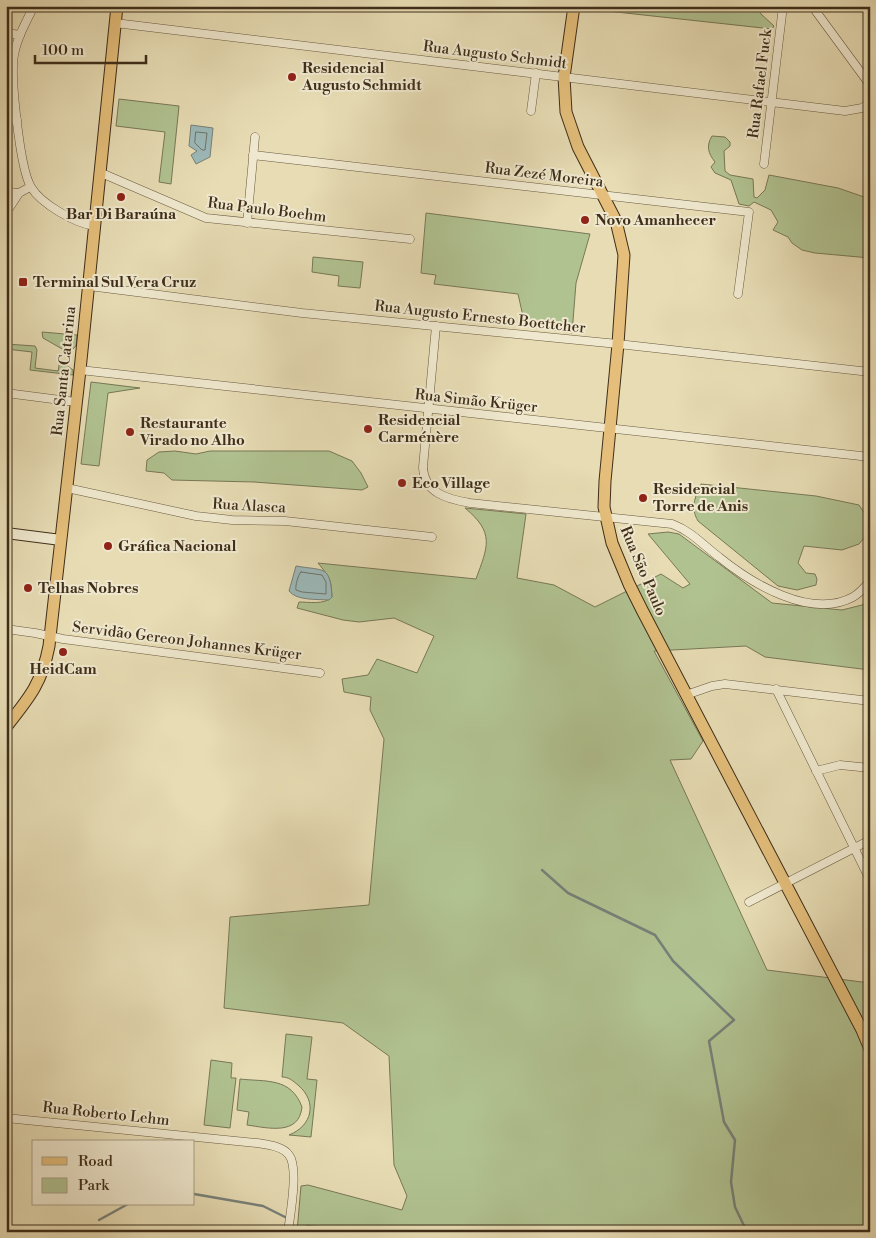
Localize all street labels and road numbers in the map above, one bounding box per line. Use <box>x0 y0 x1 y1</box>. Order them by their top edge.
street label: Rua Rafael Fuck <box>744 27 776 140</box>
street label: Rua Augusto Schmidt <box>422 37 569 73</box>
street label: Rua Zezé Moreira <box>484 158 605 192</box>
street label: Rua Paulo Boehm <box>206 193 328 227</box>
street label: Rua Augusto Ernesto Boettcher <box>373 296 587 338</box>
street label: Rua Santa Catarina <box>48 305 80 437</box>
street label: Rua Simão Krüger <box>414 385 539 417</box>
street label: Rua Alasca <box>212 495 287 517</box>
street label: Rua São Paulo <box>616 523 670 619</box>
street label: Servidão Gereon Johannes Krüger <box>71 618 303 665</box>
street label: Rua Roberto Lehm <box>42 1098 170 1130</box>

